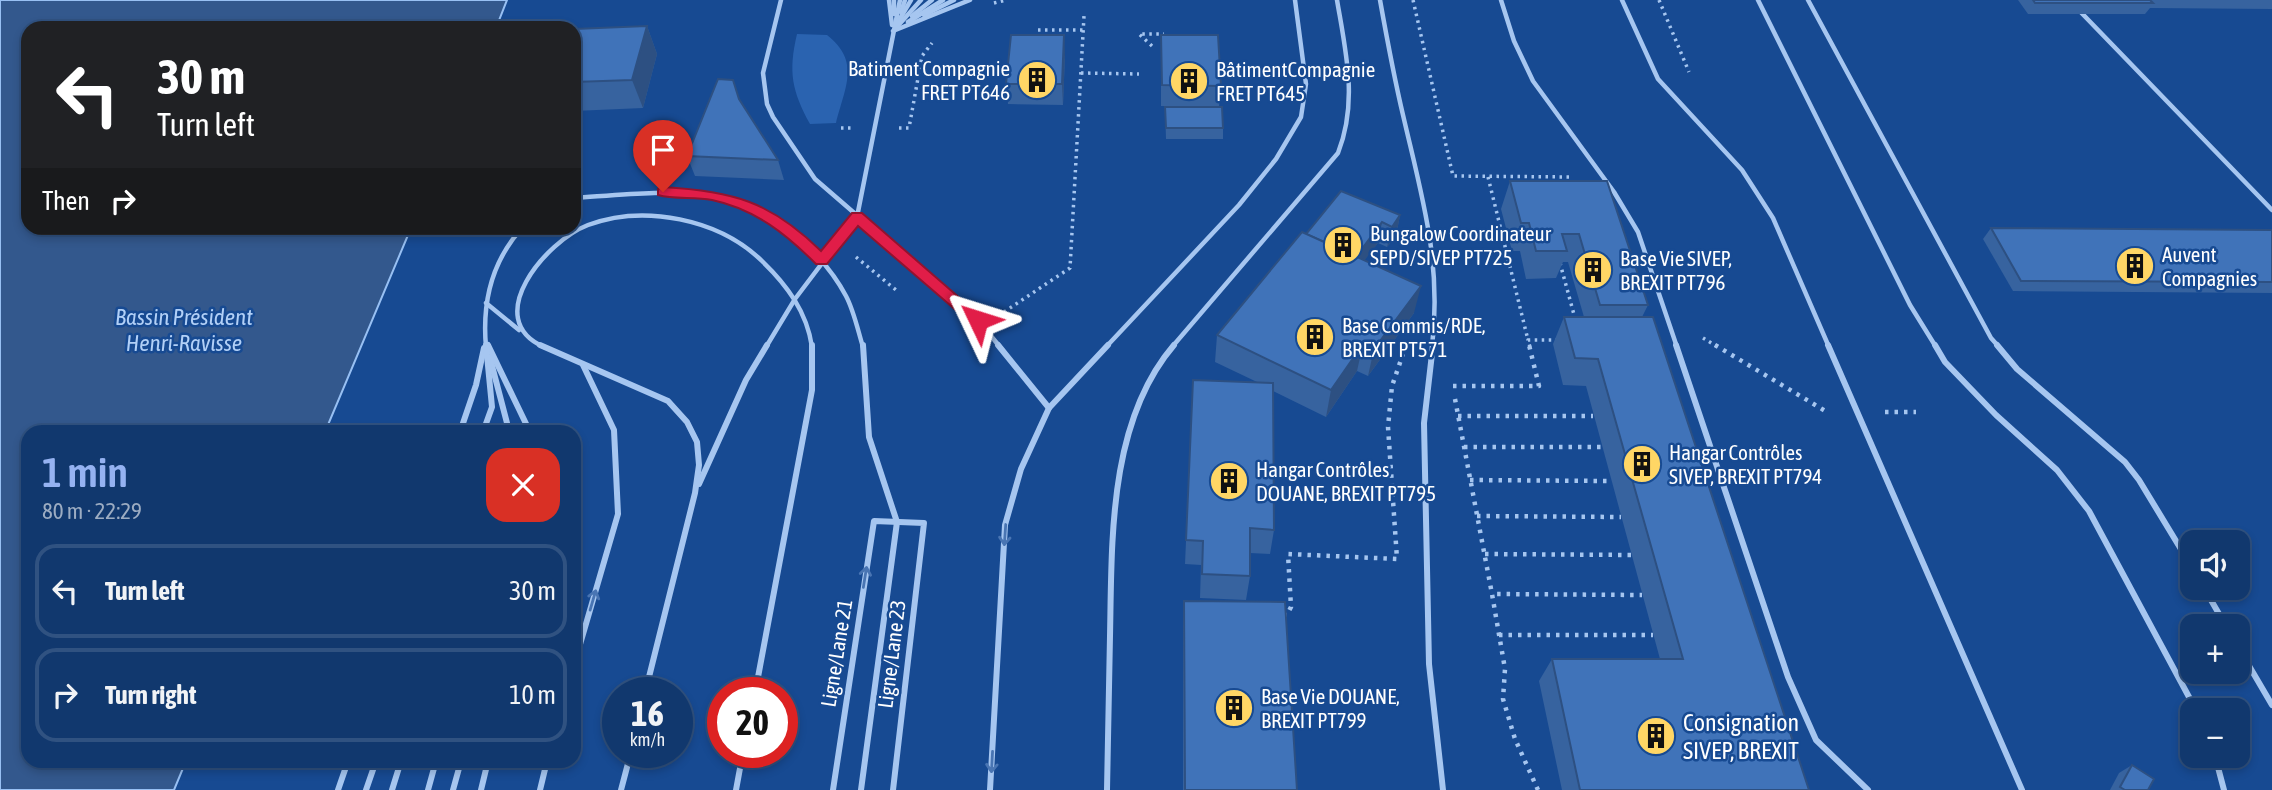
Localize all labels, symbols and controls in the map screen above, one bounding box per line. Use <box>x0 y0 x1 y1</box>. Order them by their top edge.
text: 30 m <box>157 48 245 104</box>
icon: left <box>42 49 133 140</box>
place label: Batiment Compagnie FRET PT646 <box>848 56 1010 104</box>
place label: BâtimentCompagnie FRET PT645 <box>1216 57 1375 105</box>
building icon: Batiment Compagnie FRET PT646 <box>1016 59 1058 101</box>
building icon: BâtimentCompagnie FRET PT645 <box>1168 60 1210 102</box>
text: Turn left <box>157 106 255 143</box>
pin <box>633 120 693 192</box>
icon: arrive <box>644 131 682 169</box>
icon: right <box>104 182 142 220</box>
text: Then <box>42 186 90 216</box>
place label: Bungalow Coordinateur SEPD/SIVEP PT725 <box>1370 221 1552 269</box>
building icon: Bungalow Coordinateur SEPD/SIVEP PT725 <box>1322 224 1364 266</box>
place label: Auvent Compagnies <box>2162 242 2257 290</box>
building icon: Auvent Compagnies <box>2114 245 2156 287</box>
place label: Base Vie SIVEP, BREXIT PT796 <box>1620 246 1732 294</box>
building icon: Base Vie SIVEP, BREXIT PT796 <box>1572 249 1614 291</box>
position arrow <box>941 283 1015 357</box>
water label: Bassin Président Henri-Ravisse <box>115 304 253 356</box>
place label: Base Commis/RDE, BREXIT PT571 <box>1342 313 1485 361</box>
building icon: Base Commis/RDE, BREXIT PT571 <box>1294 316 1336 358</box>
place label: Hangar Contrôles SIVEP, BREXIT PT794 <box>1669 440 1822 488</box>
building icon: Hangar Contrôles SIVEP, BREXIT PT794 <box>1621 443 1663 485</box>
text: 1 min <box>42 448 128 496</box>
button: close <box>486 448 560 522</box>
place label: Hangar Contrôles DOUANE, BREXIT PT795 <box>1256 457 1436 505</box>
building icon: Hangar Contrôles DOUANE, BREXIT PT795 <box>1208 460 1250 502</box>
text: 80 m · 22:29 <box>42 498 142 524</box>
one-way arrow <box>998 523 1011 546</box>
map controls <box>2180 530 2250 768</box>
button: sound <box>2180 530 2250 600</box>
one-way arrow <box>859 566 872 589</box>
icon: left <box>46 572 84 610</box>
text: Turn left <box>105 576 185 606</box>
text: 30 m <box>509 576 556 606</box>
one-way arrow <box>587 589 600 612</box>
street label: Ligne/Lane 21 <box>816 597 856 709</box>
street label: Ligne/Lane 23 <box>872 598 910 710</box>
button: + <box>2180 614 2250 684</box>
icon: right <box>46 676 84 714</box>
speed limit sign: 20 <box>707 677 798 768</box>
text: Turn right <box>105 680 196 710</box>
text: 10 m <box>509 680 556 710</box>
place label: Base Vie DOUANE, BREXIT PT799 <box>1261 684 1400 732</box>
building icon: Base Vie DOUANE, BREXIT PT799 <box>1213 687 1255 729</box>
text: 16 <box>631 693 664 733</box>
button: − <box>2180 698 2250 768</box>
place label: Consignation SIVEP, BREXIT <box>1683 709 1799 764</box>
building icon: Consignation SIVEP, BREXIT <box>1635 715 1677 757</box>
text: km/h <box>630 729 665 750</box>
one-way arrow <box>985 751 998 774</box>

